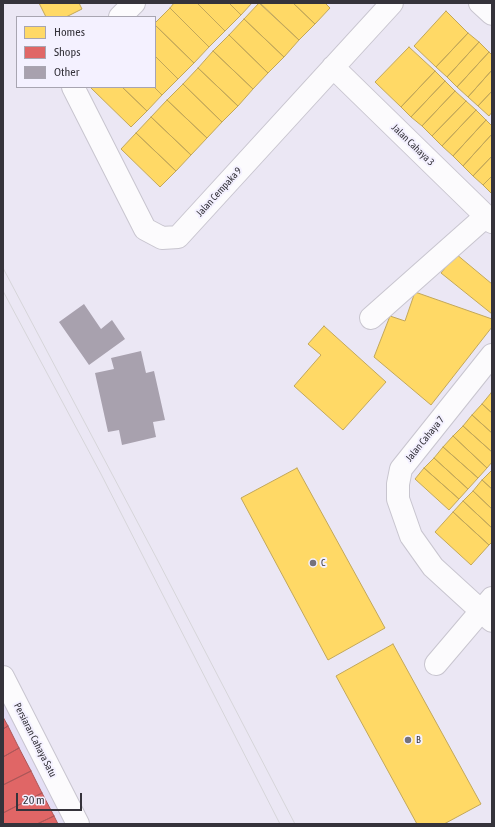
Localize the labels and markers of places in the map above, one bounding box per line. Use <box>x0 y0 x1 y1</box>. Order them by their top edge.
place label: C <box>321 557 325 569</box>
marker: C <box>308 558 318 568</box>
place label: B <box>416 734 421 746</box>
marker: B <box>403 735 413 745</box>

